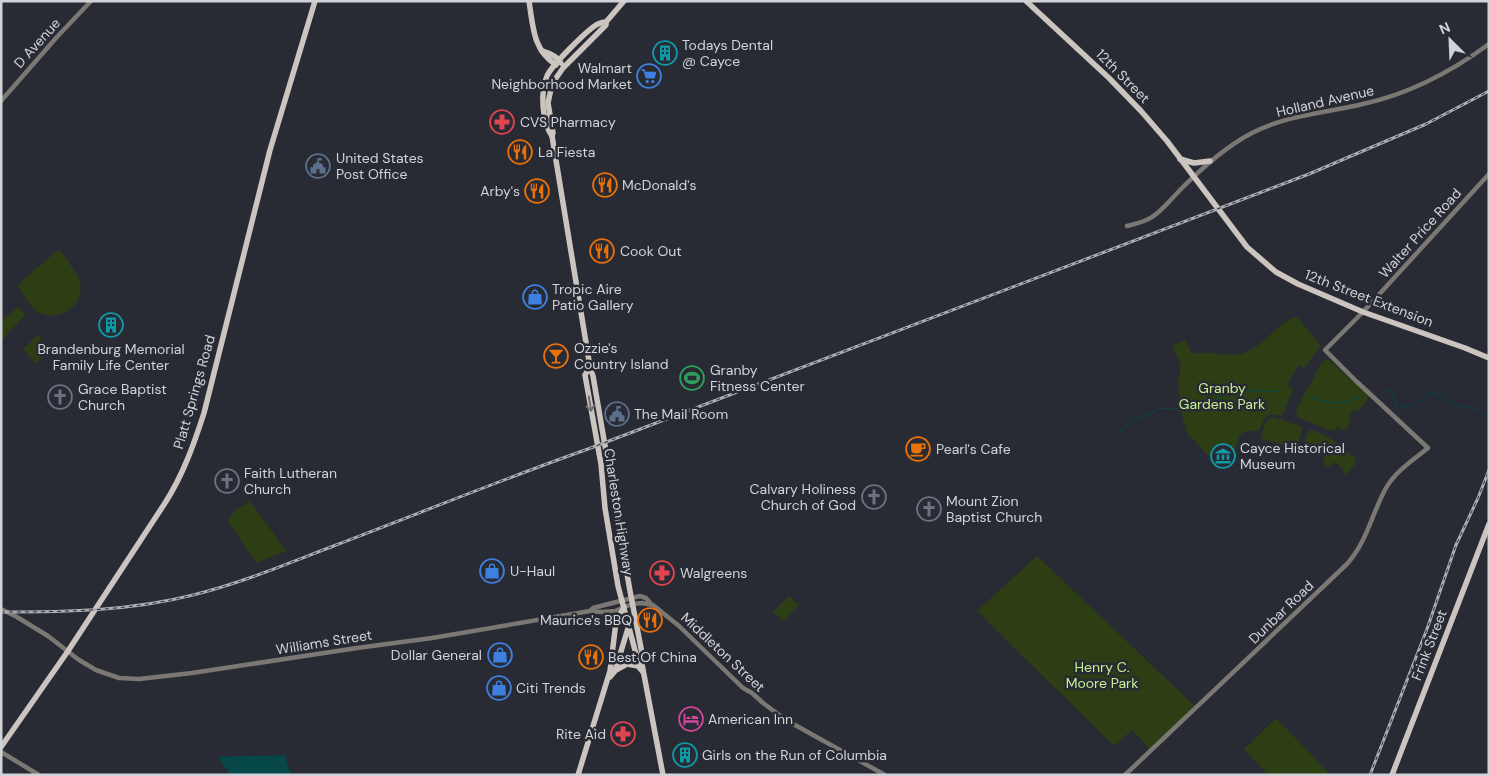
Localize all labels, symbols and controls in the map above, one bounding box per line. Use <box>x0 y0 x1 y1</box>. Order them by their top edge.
street label: D Avenue <box>10 14 64 72</box>
north arrow <box>1425 15 1475 65</box>
text: N <box>1436 18 1453 38</box>
place label: Todays Dental @ Cayce <box>682 36 773 70</box>
building icon: Todays Dental @ Cayce <box>652 40 678 66</box>
street label: 12th Street <box>1092 45 1154 107</box>
place label: Walmart Neighborhood Market <box>491 59 632 93</box>
supermarket icon: Walmart Neighborhood Market <box>636 63 662 89</box>
street label: Holland Avenue <box>1274 81 1376 121</box>
pharmacy icon: CVS Pharmacy <box>489 109 515 135</box>
place label: CVS Pharmacy <box>520 113 616 131</box>
restaurant icon: La Fiesta <box>507 139 533 165</box>
place label: La Fiesta <box>538 143 595 161</box>
place label: United States Post Office <box>336 149 424 183</box>
public building icon: United States Post Office <box>305 153 331 179</box>
restaurant icon: McDonald's <box>592 172 618 198</box>
place label: McDonald's <box>622 176 697 194</box>
restaurant icon: Arby's <box>524 178 550 204</box>
place label: Arby's <box>480 182 520 200</box>
street label: Walter Price Road <box>1375 184 1465 282</box>
restaurant icon: Cook Out <box>589 238 615 264</box>
place label: Cook Out <box>620 242 682 260</box>
street label: 12th Street Extension <box>1302 265 1436 331</box>
place label: Tropic Aire Patio Gallery <box>552 280 634 314</box>
shop icon: Tropic Aire Patio Gallery <box>522 284 548 310</box>
building icon: Brandenburg Memorial Family Life Center <box>98 312 124 338</box>
street label: Platt Springs Road <box>169 333 219 451</box>
place label: Ozzie's Country Island <box>574 339 668 373</box>
place label: Brandenburg Memorial Family Life Center <box>37 340 185 374</box>
bar icon: Ozzie's Country Island <box>543 343 569 369</box>
place label: Granby Fitness Center <box>710 361 805 395</box>
sports icon: Granby Fitness Center <box>679 365 705 391</box>
park label: Granby Gardens Park <box>1179 379 1265 413</box>
place label: Grace Baptist Church <box>78 380 167 414</box>
church icon: Grace Baptist Church <box>47 384 73 410</box>
one-way arrow <box>585 395 595 411</box>
public building icon: The Mail Room <box>604 401 630 427</box>
place label: The Mail Room <box>634 405 728 423</box>
cafe icon: Pearl's Cafe <box>905 436 931 462</box>
place label: Cayce Historical Museum <box>1240 439 1345 473</box>
place label: Pearl's Cafe <box>936 440 1011 458</box>
museum icon: Cayce Historical Museum <box>1210 443 1236 469</box>
street label: Charleston Highway <box>600 447 638 577</box>
place label: Faith Lutheran Church <box>244 464 337 498</box>
church icon: Faith Lutheran Church <box>214 468 240 494</box>
place label: Calvary Holiness Church of God <box>750 480 856 514</box>
church icon: Calvary Holiness Church of God <box>861 484 887 510</box>
place label: Mount Zion Baptist Church <box>946 492 1042 526</box>
church icon: Mount Zion Baptist Church <box>916 496 942 522</box>
shop icon: U-Haul <box>479 558 505 584</box>
pharmacy icon: Walgreens <box>649 560 675 586</box>
place label: U-Haul <box>510 562 555 580</box>
place label: Walgreens <box>680 564 747 582</box>
street label: Dunbar Road <box>1245 576 1317 648</box>
restaurant icon: Maurice's BBQ <box>637 607 663 633</box>
street label: Frink Street <box>1407 607 1451 683</box>
street label: Middleton Street <box>677 608 769 696</box>
place label: Maurice's BBQ <box>540 611 632 629</box>
street label: Williams Street <box>275 626 373 658</box>
shop icon: Dollar General <box>487 642 513 668</box>
restaurant icon: Best Of China <box>578 644 604 670</box>
place label: Dollar General <box>391 646 482 664</box>
place label: Best Of China <box>608 648 697 666</box>
park label: Henry C. Moore Park <box>1066 658 1138 692</box>
shop icon: Citi Trends <box>486 675 512 701</box>
place label: Citi Trends <box>516 679 586 697</box>
hotel icon: American Inn <box>678 706 704 732</box>
place label: American Inn <box>708 710 793 728</box>
pharmacy icon: Rite Aid <box>610 721 636 747</box>
place label: Rite Aid <box>556 725 606 743</box>
building icon: Girls on the Run of Columbia <box>672 742 698 768</box>
place label: Girls on the Run of Columbia <box>702 746 887 764</box>

